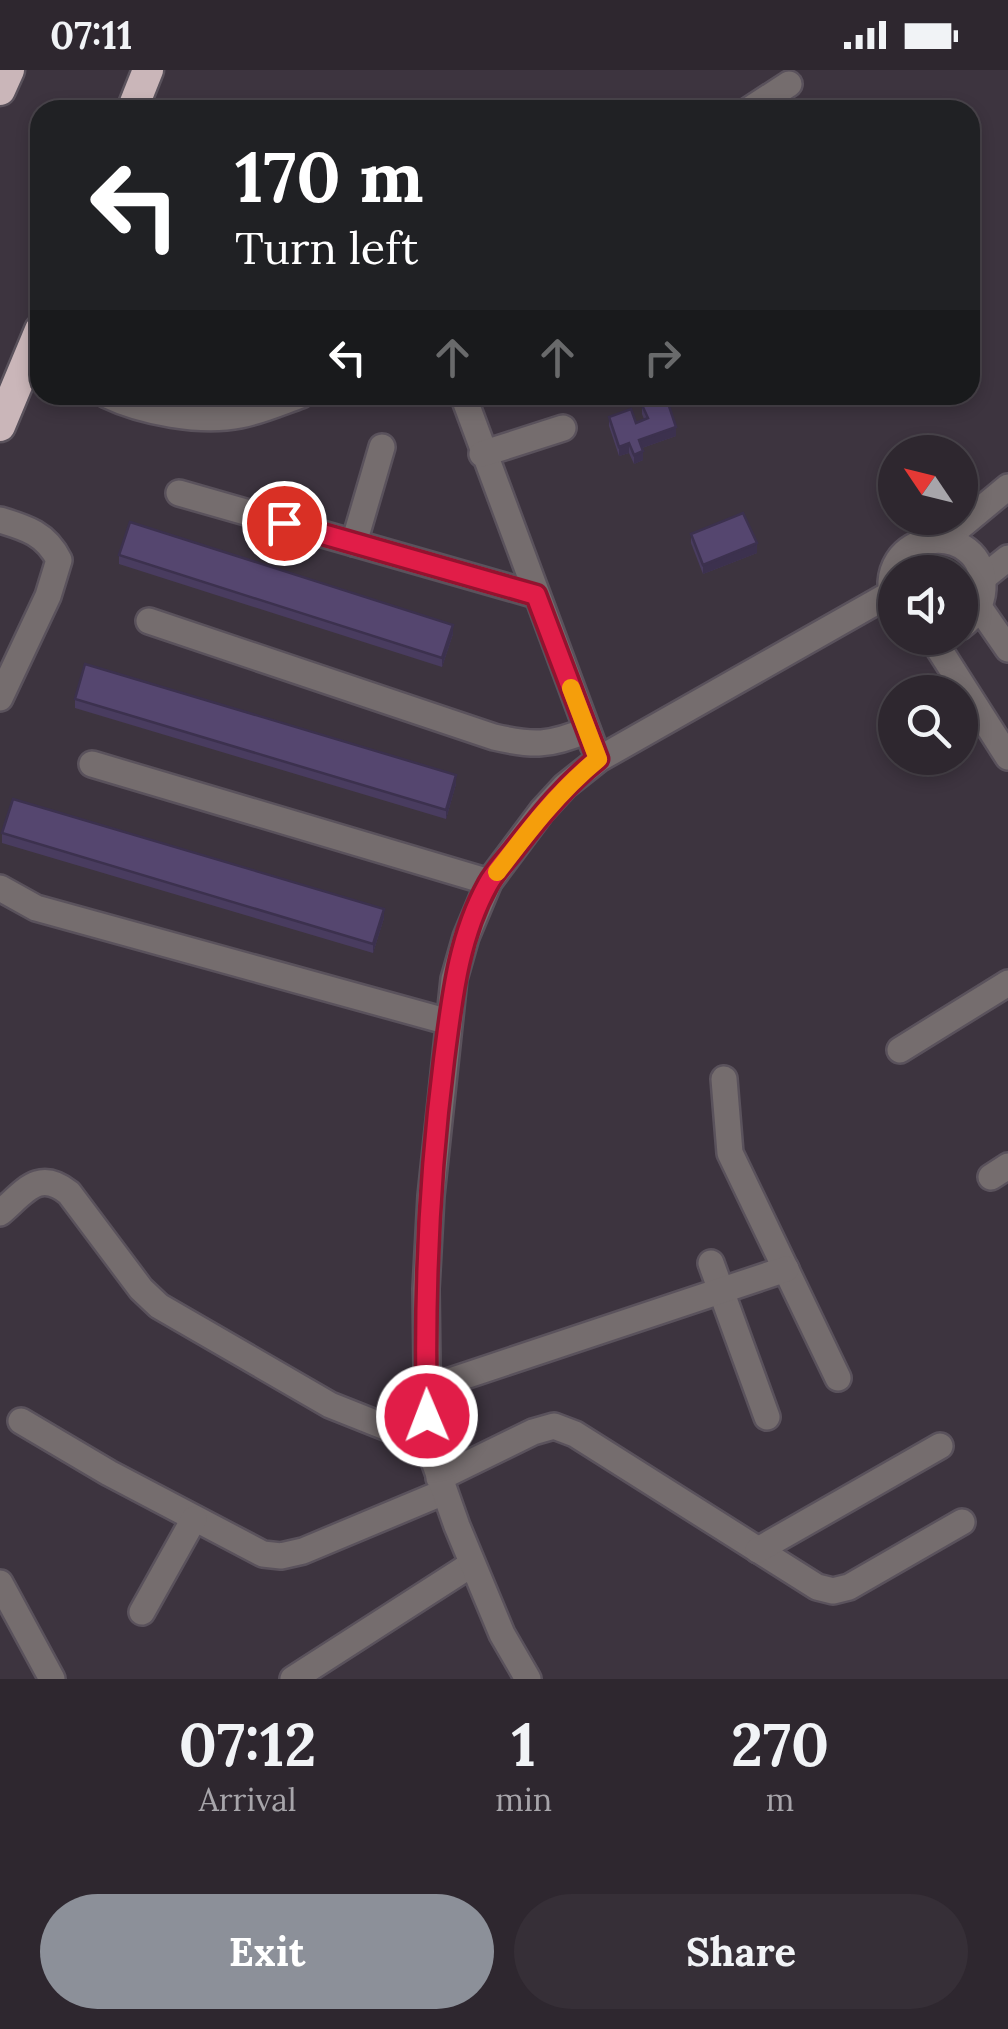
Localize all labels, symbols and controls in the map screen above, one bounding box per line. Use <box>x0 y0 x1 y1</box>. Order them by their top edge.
text: 07:11 <box>50 11 132 59</box>
text: 170 m <box>235 132 424 221</box>
icon: left <box>70 140 200 270</box>
text: Turn left <box>235 219 418 276</box>
icon: left <box>320 330 375 385</box>
icon: ahead <box>425 330 480 385</box>
icon: ahead <box>530 330 585 385</box>
icon: right <box>635 330 690 385</box>
north arrow <box>878 435 978 535</box>
map controls <box>878 435 978 775</box>
pin <box>242 481 327 566</box>
icon: arrive <box>257 496 312 551</box>
button: sound <box>878 555 978 655</box>
button: search <box>878 675 978 775</box>
position arrow <box>375 1364 479 1468</box>
text: 07:12 <box>179 1706 316 1782</box>
text: 1 <box>511 1706 536 1782</box>
text: 270 <box>731 1706 829 1782</box>
text: Arrival <box>199 1779 296 1820</box>
text: min <box>495 1779 552 1820</box>
text: m <box>766 1779 794 1820</box>
button: Exit <box>40 1894 494 2009</box>
button: Share <box>514 1894 968 2009</box>

